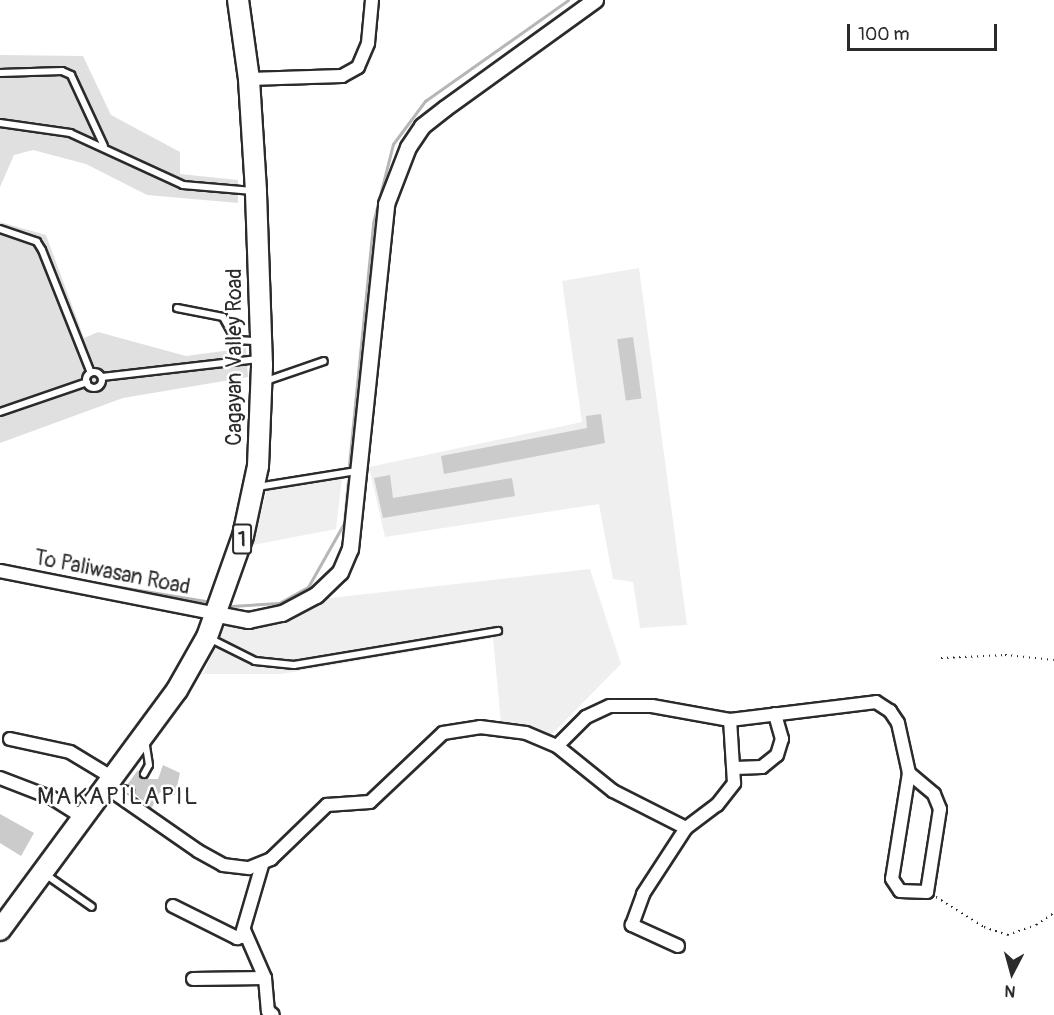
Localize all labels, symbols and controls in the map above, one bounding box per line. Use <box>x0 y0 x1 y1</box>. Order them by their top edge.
scale bar <box>850 12 1000 50</box>
text: 100 m <box>858 23 910 46</box>
street label: Cagayan Valley Road <box>222 268 248 446</box>
road number: 1 <box>232 522 252 556</box>
street label: To Paliwasan Road <box>32 546 192 600</box>
district label: MAKAPILAPIL <box>37 783 199 811</box>
north arrow <box>982 943 1042 1003</box>
text: N <box>1004 980 1017 1001</box>

